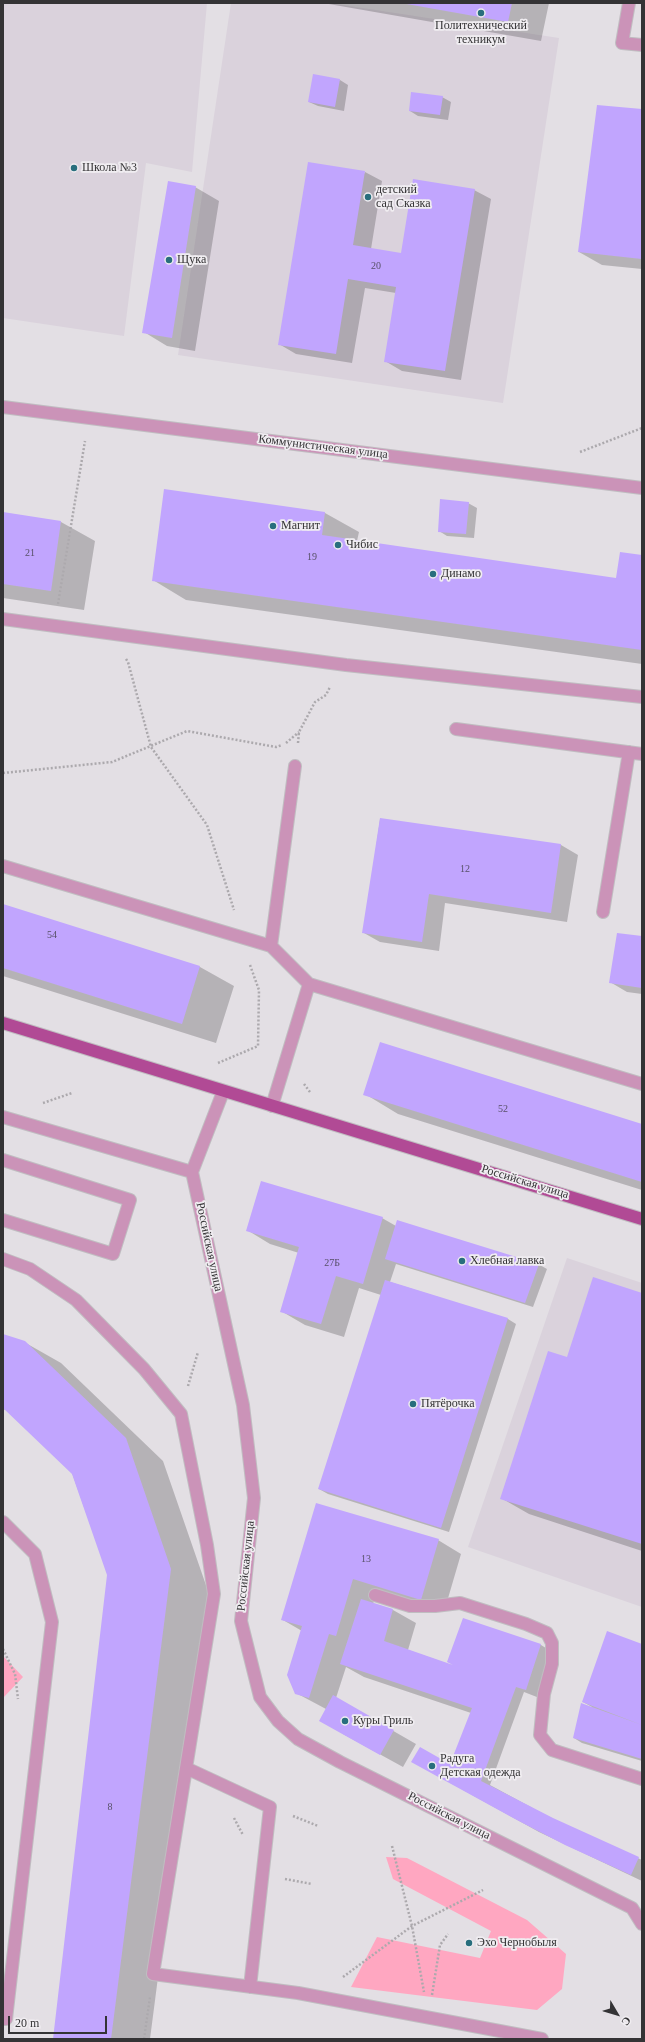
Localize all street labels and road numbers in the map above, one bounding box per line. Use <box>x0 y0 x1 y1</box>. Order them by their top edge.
street label: Коммунистическая улица <box>257 432 389 462</box>
street label: Российская улица <box>480 1162 570 1202</box>
street label: Российская улица <box>193 1201 225 1293</box>
street label: Российская улица <box>234 1520 258 1612</box>
street label: Российская улица <box>405 1789 493 1843</box>

